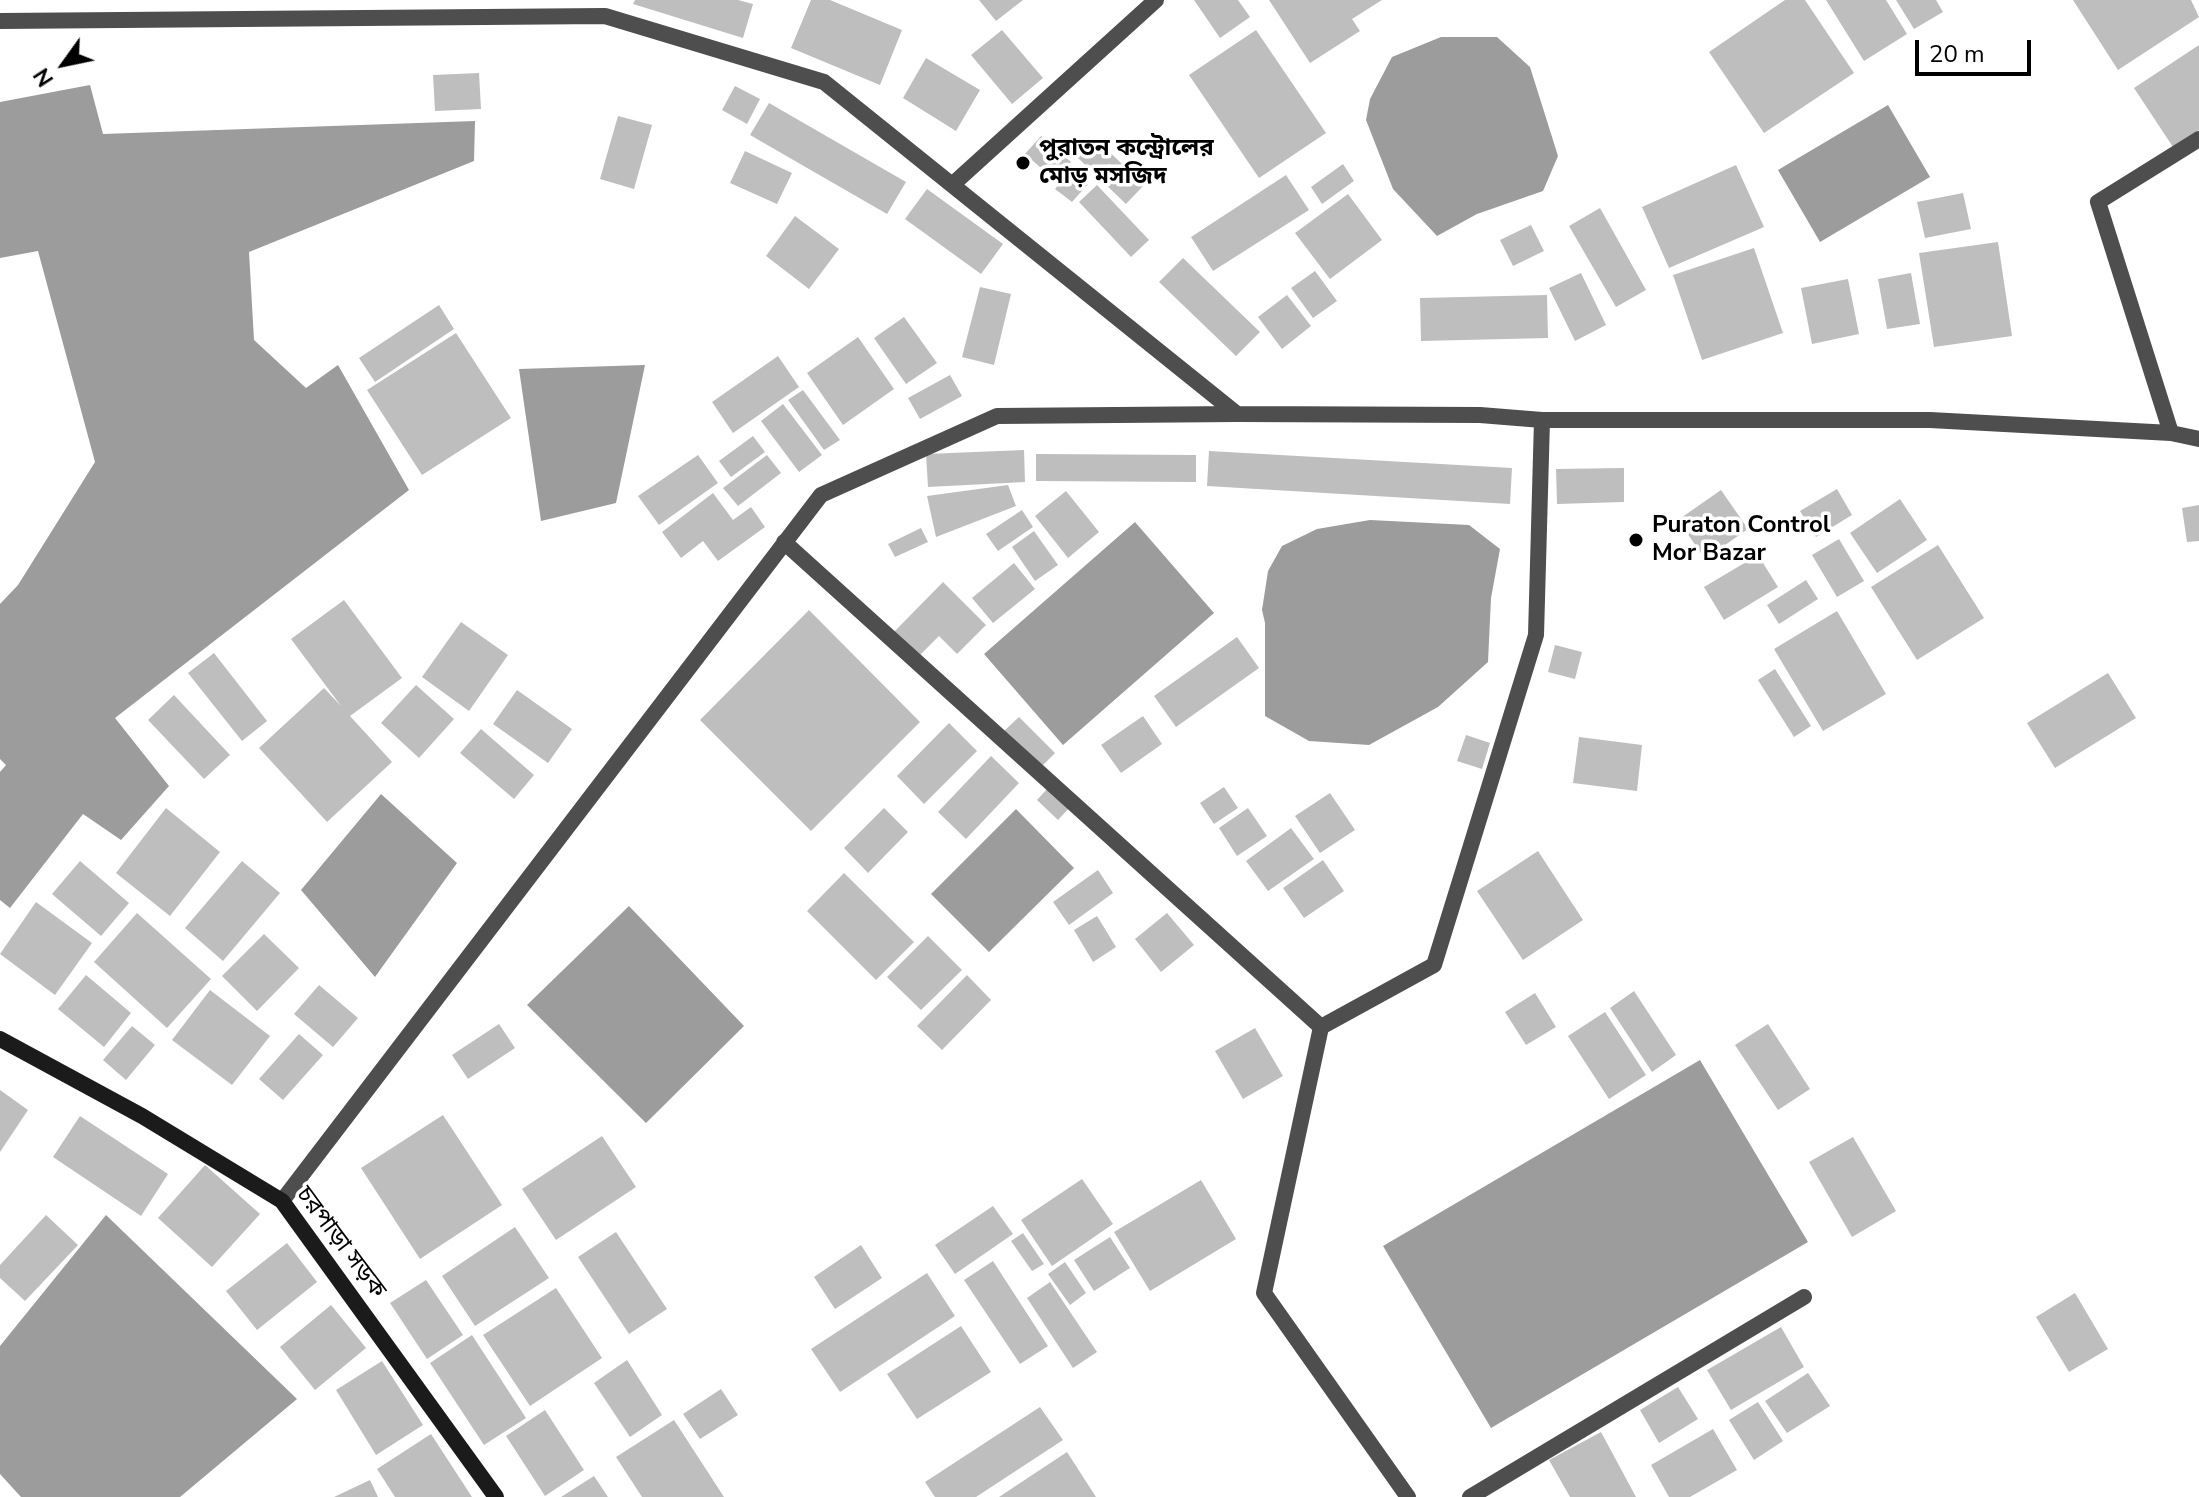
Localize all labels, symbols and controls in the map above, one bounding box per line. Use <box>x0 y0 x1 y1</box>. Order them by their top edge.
north arrow <box>24 24 104 104</box>
scale bar <box>1919 24 2035 74</box>
text: 20 m <box>1929 38 1985 70</box>
text: N <box>27 62 61 92</box>
place label: পুরাতন কন্ট্রোলের মোড় মসজিদ <box>1039 135 1214 191</box>
marker: পুরাতন কন্ট্রোলের মোড় মসজিদ <box>1014 154 1032 172</box>
place label: Puraton Control Mor Bazar <box>1652 512 1830 568</box>
marker: Puraton Control Mor Bazar <box>1627 531 1645 549</box>
street label: চরপাড়া সড়ক <box>289 1182 391 1304</box>

